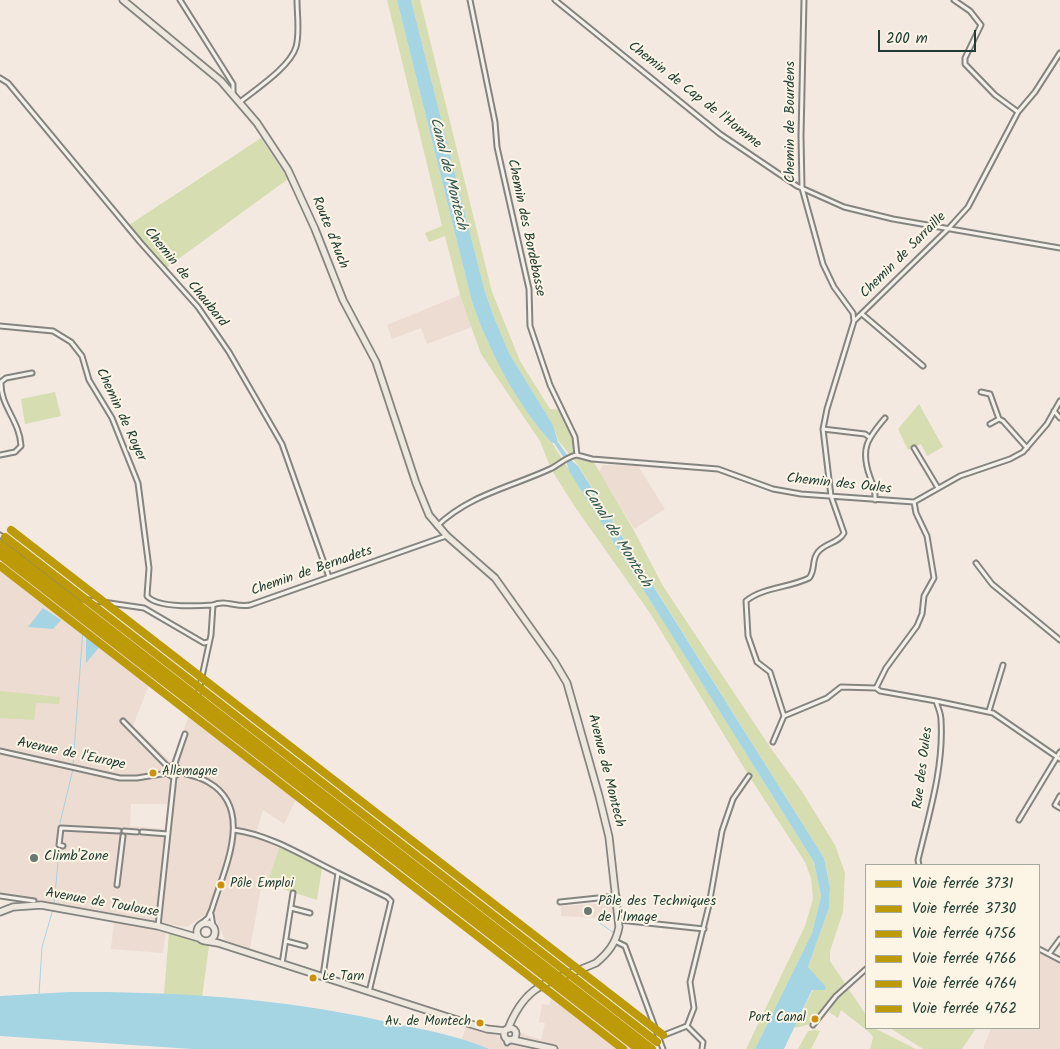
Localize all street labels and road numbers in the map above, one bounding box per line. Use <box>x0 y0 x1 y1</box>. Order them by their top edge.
street label: Chemin de Cap de l'Homme <box>624 39 764 153</box>
street label: Chemin de Bourdens <box>784 61 800 183</box>
street label: Chemin des Bordebasse <box>502 158 548 298</box>
street label: Route d'Auch <box>307 194 351 272</box>
street label: Chemin de Sarraille <box>857 209 951 303</box>
street label: Chemin de Chaubard <box>140 225 230 331</box>
street label: Chemin de Royer <box>91 366 149 464</box>
street label: Chemin des Oules <box>786 471 892 499</box>
street label: Chemin de Bernadets <box>249 543 375 601</box>
street label: Avenue de Montech <box>583 713 627 829</box>
street label: Rue des Oules <box>911 726 937 810</box>
street label: Avenue de l'Europe <box>15 735 127 775</box>
street label: Avenue de Toulouse <box>44 886 160 922</box>

